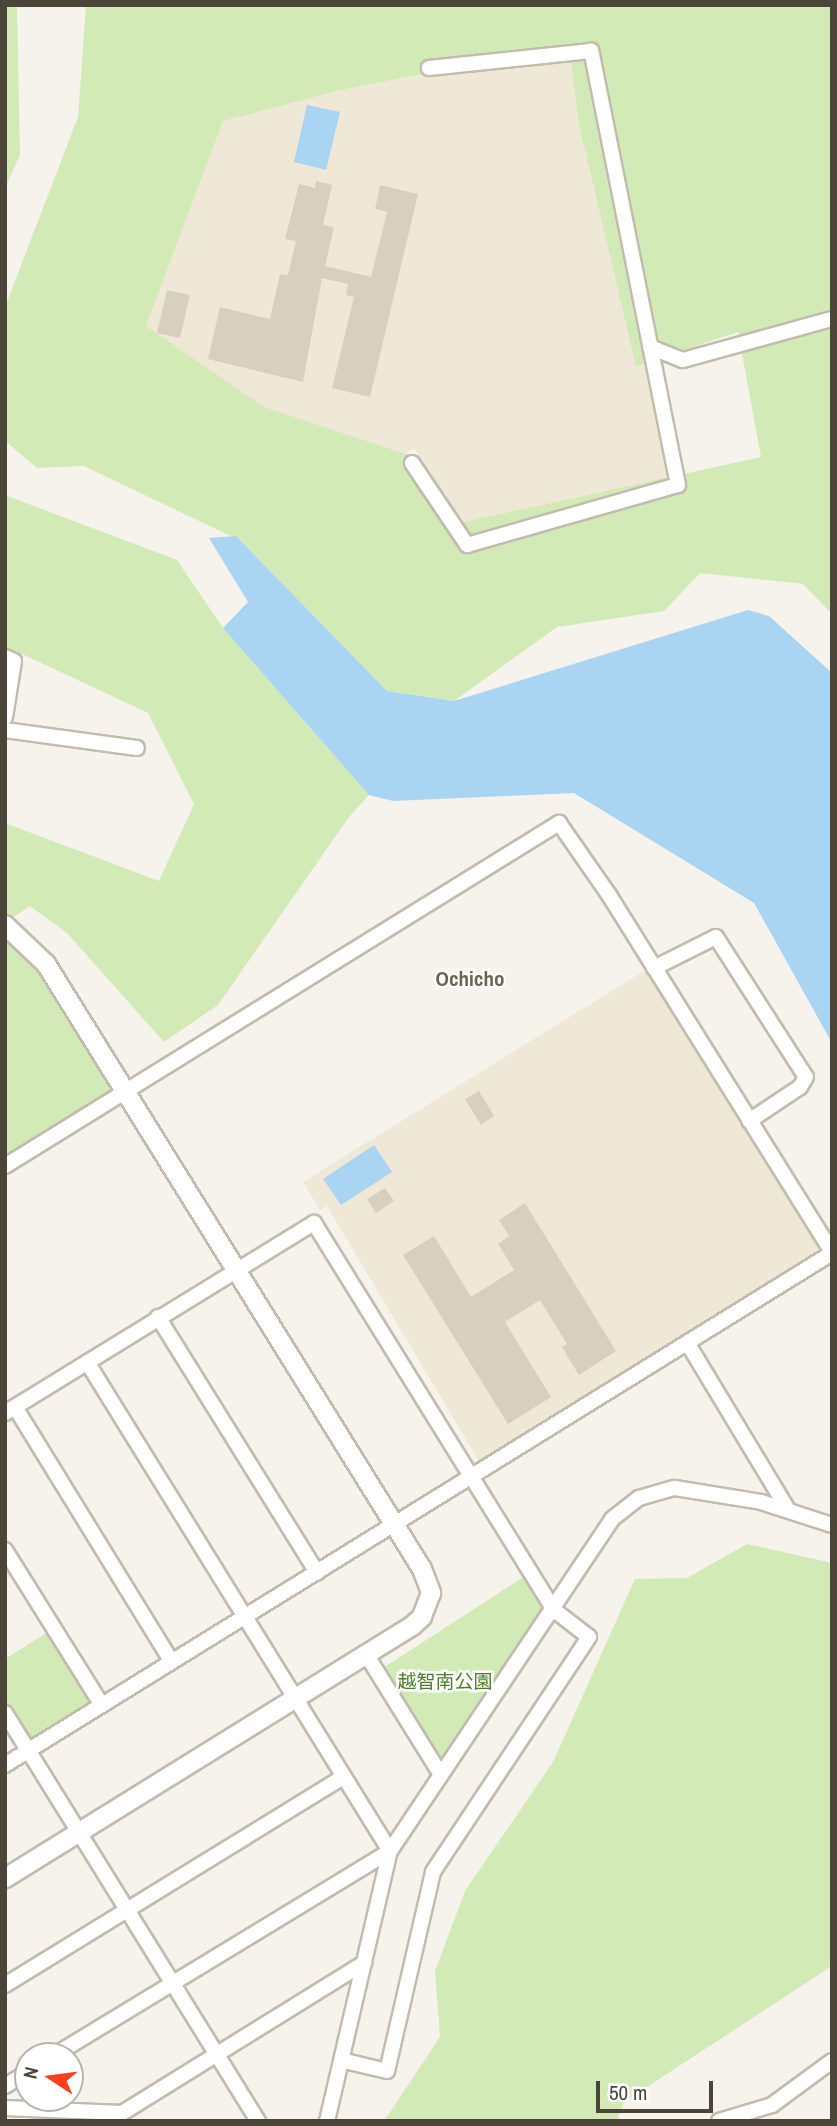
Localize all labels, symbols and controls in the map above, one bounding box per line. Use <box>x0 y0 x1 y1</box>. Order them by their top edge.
district label: Ochicho <box>436 966 504 992</box>
park label: 越智南公園 <box>398 1671 492 1693</box>
north arrow <box>14 2042 84 2112</box>
text: N <box>17 2064 44 2081</box>
scale bar <box>599 2066 716 2110</box>
text: 50 m <box>609 2078 647 2107</box>

